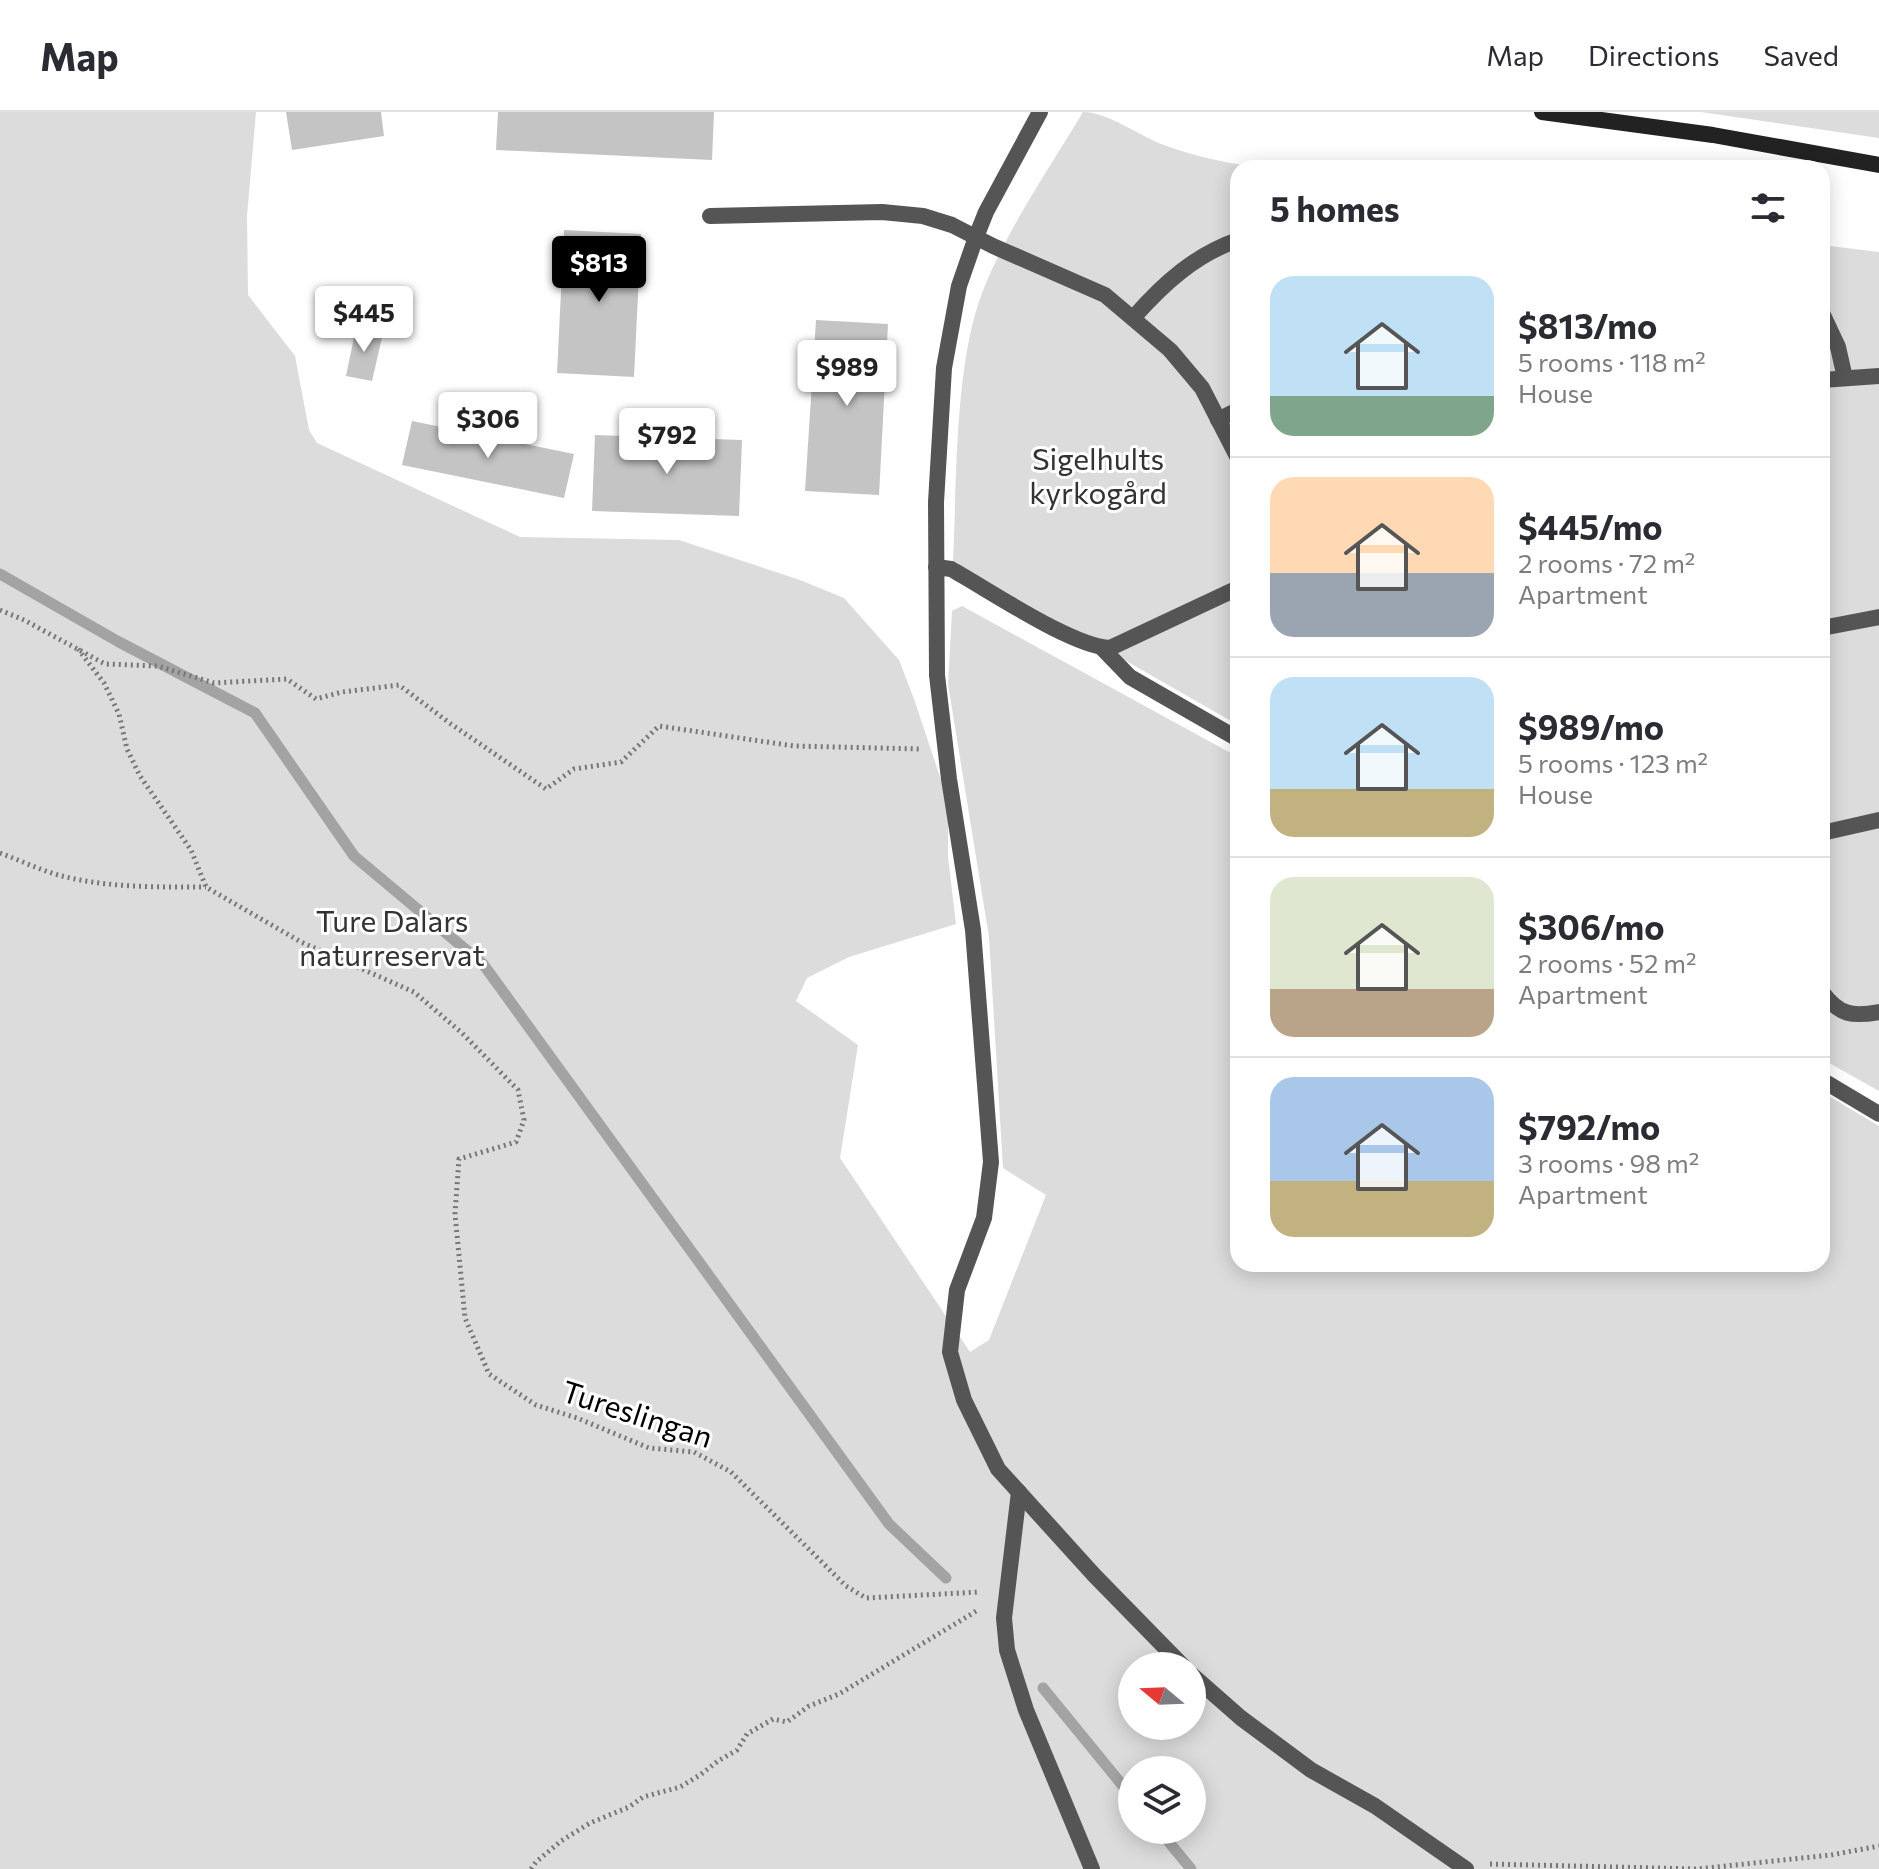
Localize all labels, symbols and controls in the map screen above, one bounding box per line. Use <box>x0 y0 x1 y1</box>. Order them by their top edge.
text: Map <box>40 32 119 79</box>
text: Map <box>1486 38 1544 72</box>
text: Directions <box>1588 38 1719 72</box>
text: Saved <box>1763 38 1839 72</box>
icon: filters <box>1746 186 1790 230</box>
text: 5 homes <box>1270 187 1400 229</box>
pin: $813 <box>552 236 646 304</box>
text: $813 <box>570 246 628 277</box>
pin: $445 <box>317 286 411 354</box>
text: $445 <box>333 296 395 327</box>
text: $813/mo <box>1518 304 1657 346</box>
icon: home <box>1334 308 1430 404</box>
pin: $989 <box>800 340 894 408</box>
text: 5 rooms · 118 m² <box>1518 346 1706 377</box>
text: $989 <box>815 350 879 381</box>
text: House <box>1518 377 1593 408</box>
pin: $306 <box>441 392 535 460</box>
text: $306 <box>456 402 520 433</box>
pin: $792 <box>620 408 714 476</box>
text: $792 <box>637 418 697 449</box>
park label: Sigelhults kyrkogård <box>1029 439 1167 510</box>
text: $445/mo <box>1518 505 1663 547</box>
icon: home <box>1334 509 1430 605</box>
text: 2 rooms · 72 m² <box>1518 547 1695 578</box>
text: Apartment <box>1518 578 1648 609</box>
text: $989/mo <box>1518 705 1664 747</box>
icon: home <box>1334 709 1430 805</box>
text: 5 rooms · 123 m² <box>1518 747 1708 778</box>
text: House <box>1518 778 1593 809</box>
park label: Ture Dalars naturreservat <box>299 901 485 972</box>
text: $306/mo <box>1518 905 1665 947</box>
icon: home <box>1334 909 1430 1005</box>
text: 2 rooms · 52 m² <box>1518 947 1696 978</box>
text: Apartment <box>1518 978 1648 1009</box>
text: $792/mo <box>1518 1105 1660 1147</box>
icon: home <box>1334 1109 1430 1205</box>
text: 3 rooms · 98 m² <box>1518 1147 1699 1178</box>
text: Apartment <box>1518 1178 1648 1209</box>
street label: Tureslingan <box>558 1371 718 1454</box>
north arrow <box>1118 1652 1206 1740</box>
map controls <box>1118 1652 1206 1844</box>
button: layers <box>1118 1756 1206 1844</box>

